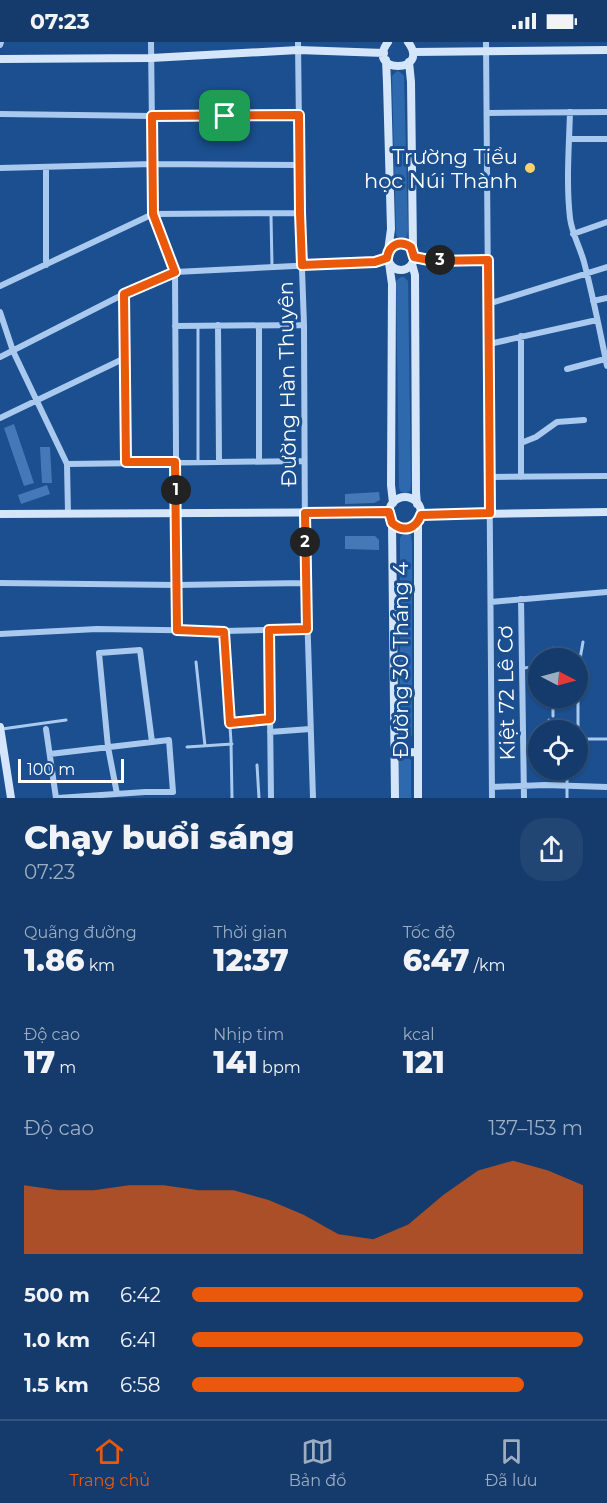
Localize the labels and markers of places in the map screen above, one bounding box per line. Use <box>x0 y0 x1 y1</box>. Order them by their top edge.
pin <box>199 90 250 141</box>
place label: Trường Tiểu học Núi Thành <box>364 144 518 193</box>
marker: Trường Tiểu học Núi Thành <box>523 161 537 175</box>
pin: 3 <box>425 245 455 275</box>
pin: 1 <box>161 475 191 505</box>
pin: 2 <box>290 527 320 557</box>

